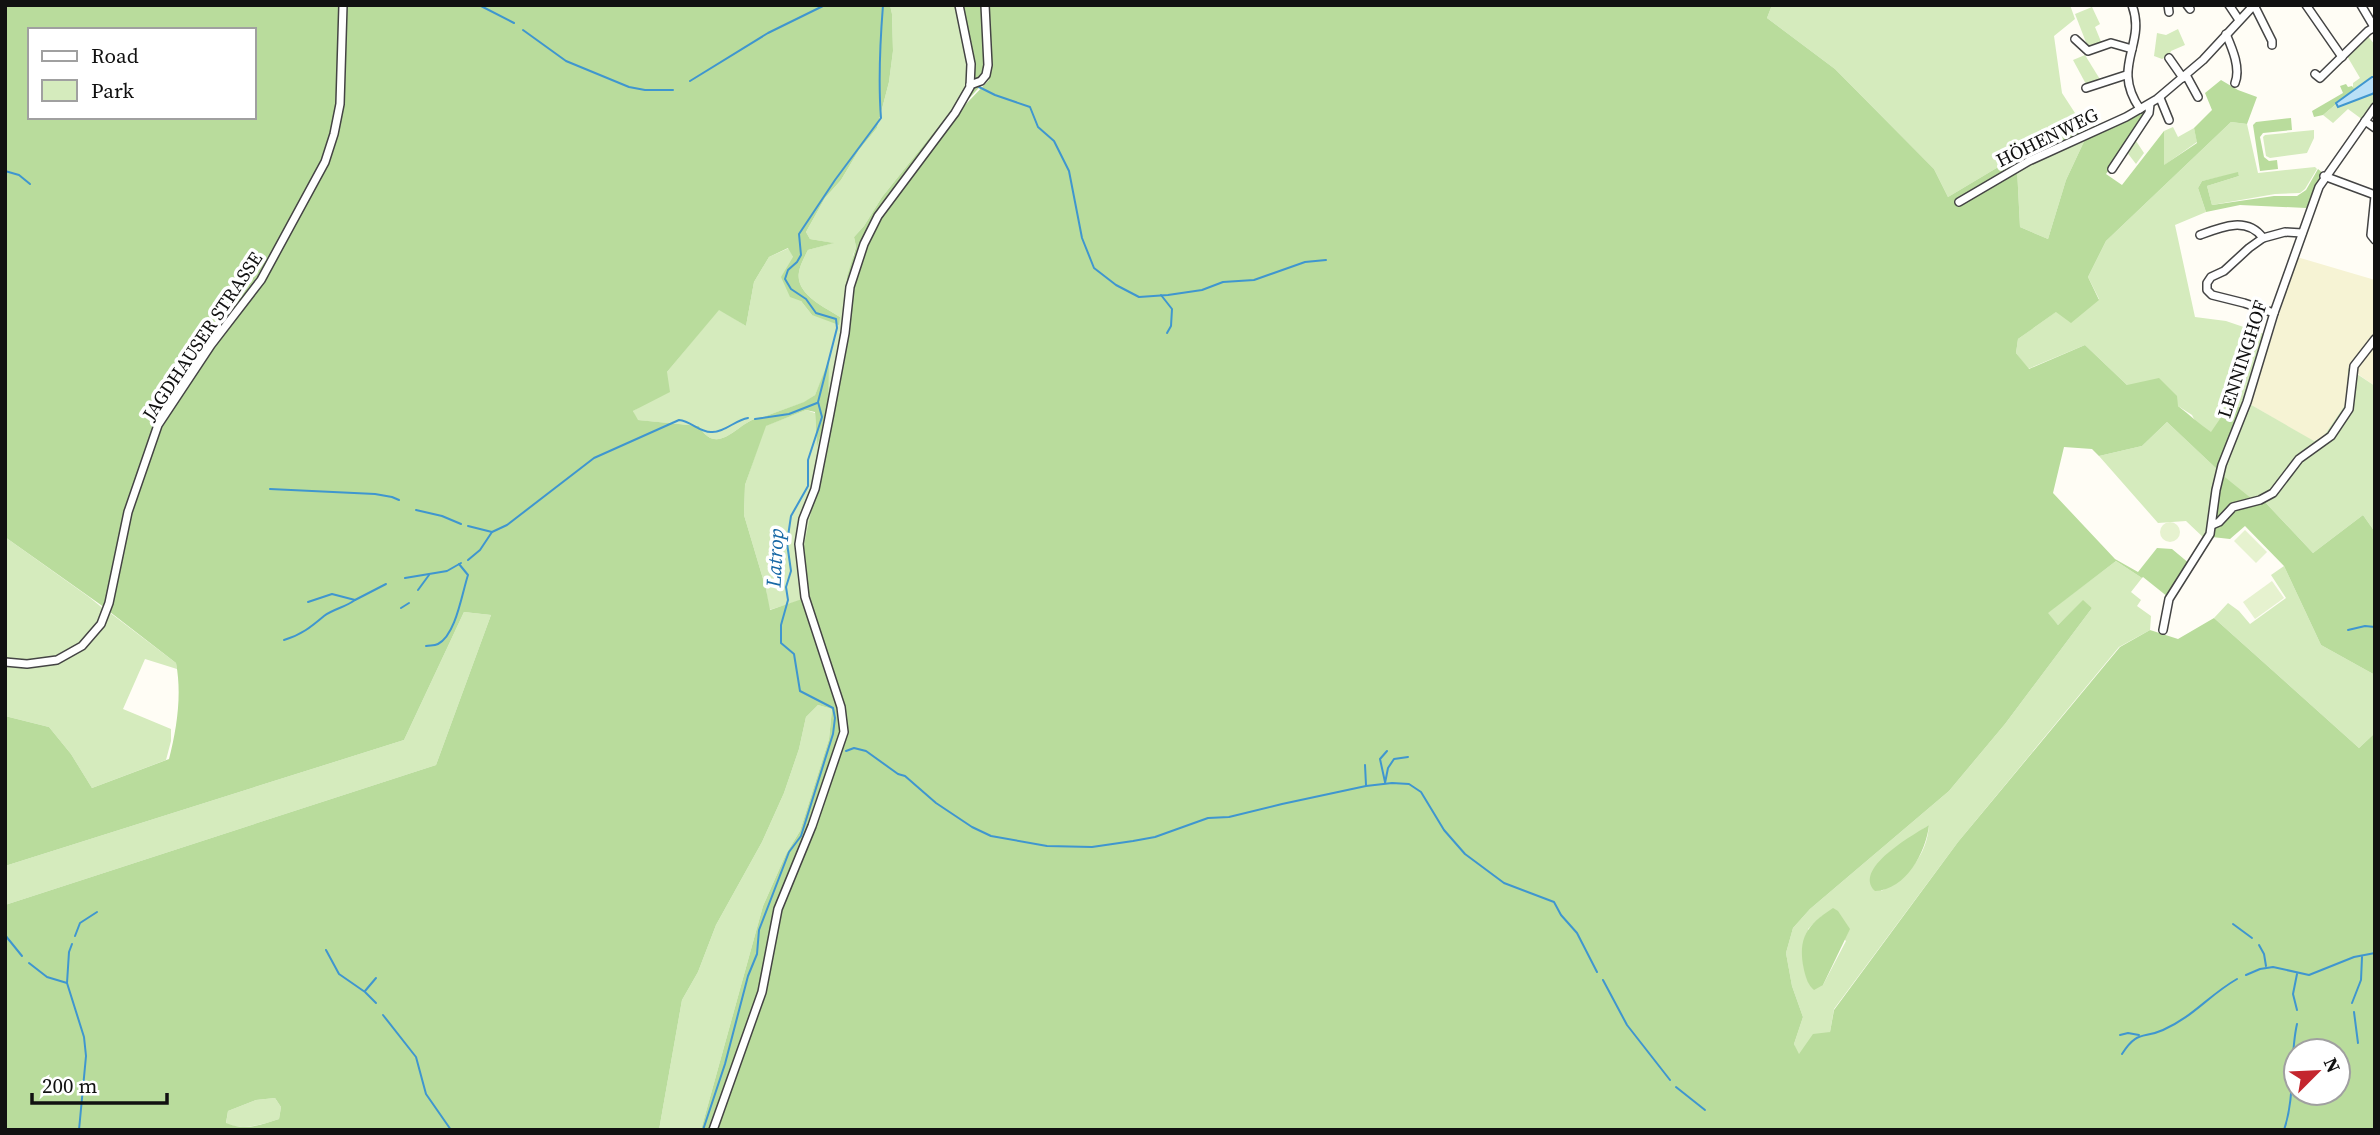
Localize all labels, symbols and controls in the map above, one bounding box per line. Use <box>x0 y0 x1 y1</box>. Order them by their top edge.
legend <box>28 28 256 119</box>
text: Road <box>91 41 139 70</box>
text: Park <box>91 76 135 105</box>
street label: HÖHENWEG <box>1992 101 2102 173</box>
street label: JAGDHAUSER STRASSE <box>135 247 268 426</box>
street label: LENNINGHOF <box>2211 297 2273 421</box>
water label: Latrop <box>758 528 791 589</box>
north arrow <box>2282 1037 2352 1107</box>
text: N <box>2318 1053 2347 1077</box>
scale bar <box>32 1062 166 1106</box>
text: 200 m <box>42 1071 97 1100</box>

